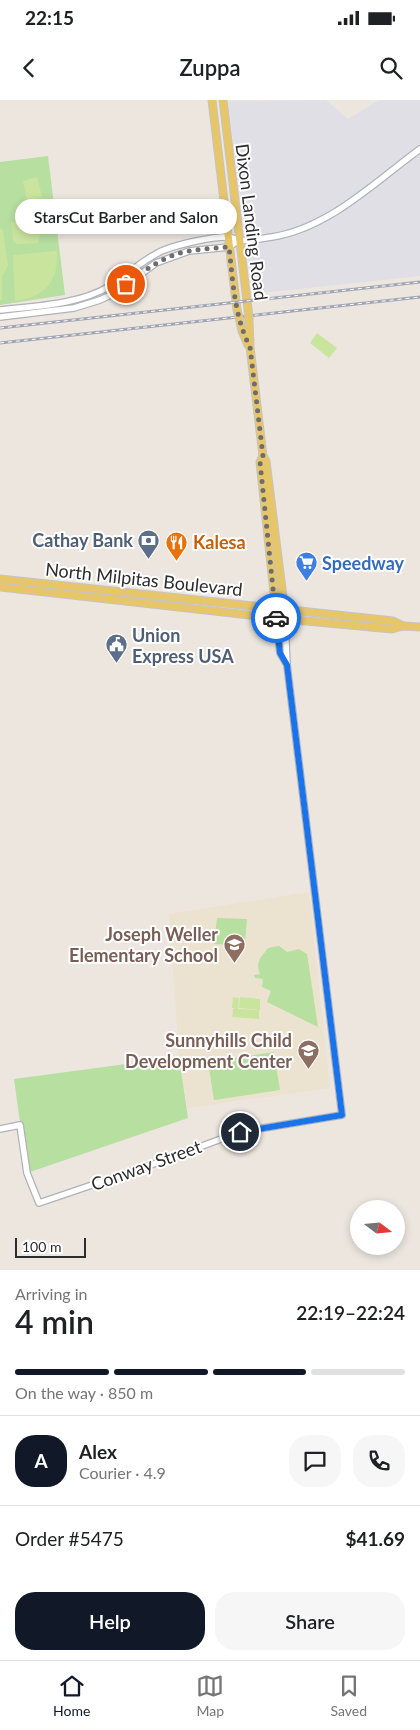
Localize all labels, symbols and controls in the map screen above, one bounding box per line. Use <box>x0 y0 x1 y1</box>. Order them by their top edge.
text: 22:15 <box>25 6 74 29</box>
icon: back <box>15 54 43 82</box>
text: Zuppa <box>179 54 241 81</box>
icon: search <box>377 54 405 82</box>
street label: Dixon Landing Road <box>231 142 273 302</box>
callout: StarsCut Barber and Salon <box>15 199 237 234</box>
text: StarsCut Barber and Salon <box>34 207 218 226</box>
pin <box>105 263 147 305</box>
icon: bag <box>112 270 140 298</box>
bank icon: Cathay Bank <box>137 528 161 559</box>
place label: Cathay Bank <box>32 529 133 551</box>
restaurant icon: Kalesa <box>165 530 189 561</box>
place label: Kalesa <box>193 531 246 553</box>
supermarket icon: Speedway <box>294 551 318 582</box>
place label: Speedway <box>322 552 405 574</box>
street label: North Milpitas Boulevard <box>44 558 244 600</box>
courier <box>251 593 301 643</box>
icon: car <box>262 604 290 632</box>
place label: Union Express USA <box>132 624 234 667</box>
public building icon: Union Express USA <box>104 633 128 664</box>
place label: Joseph Weller Elementary School <box>69 923 218 966</box>
school or university icon: Joseph Weller Elementary School <box>222 932 246 963</box>
place label: Sunnyhills Child Development Center <box>125 1029 292 1072</box>
school or university icon: Sunnyhills Child Development Center <box>296 1038 320 1069</box>
pin <box>219 1111 261 1153</box>
icon: home <box>226 1118 254 1146</box>
street label: Conway Street <box>88 1135 205 1195</box>
north arrow <box>350 1200 405 1255</box>
map controls <box>350 1200 405 1255</box>
scale bar <box>15 1235 86 1258</box>
text: 100 m <box>22 1238 61 1255</box>
text: Arriving in <box>15 1284 88 1303</box>
text: 22:19–22:24 <box>296 1301 405 1324</box>
text: 4 min <box>15 1302 94 1341</box>
text: On the way · 850 m <box>15 1383 153 1402</box>
button: chat <box>289 1435 341 1487</box>
button: phone <box>353 1435 405 1487</box>
text: Alex <box>79 1440 117 1463</box>
text: A <box>34 1449 48 1472</box>
text: Courier · 4.9 <box>79 1463 166 1482</box>
text: Order #5475 <box>15 1527 124 1550</box>
text: $41.69 <box>345 1527 405 1550</box>
button: Help <box>15 1592 205 1650</box>
button: Share <box>215 1592 405 1650</box>
tab: Home <box>53 1672 90 1719</box>
tab: Map <box>196 1672 224 1719</box>
tab: Saved <box>330 1672 367 1719</box>

